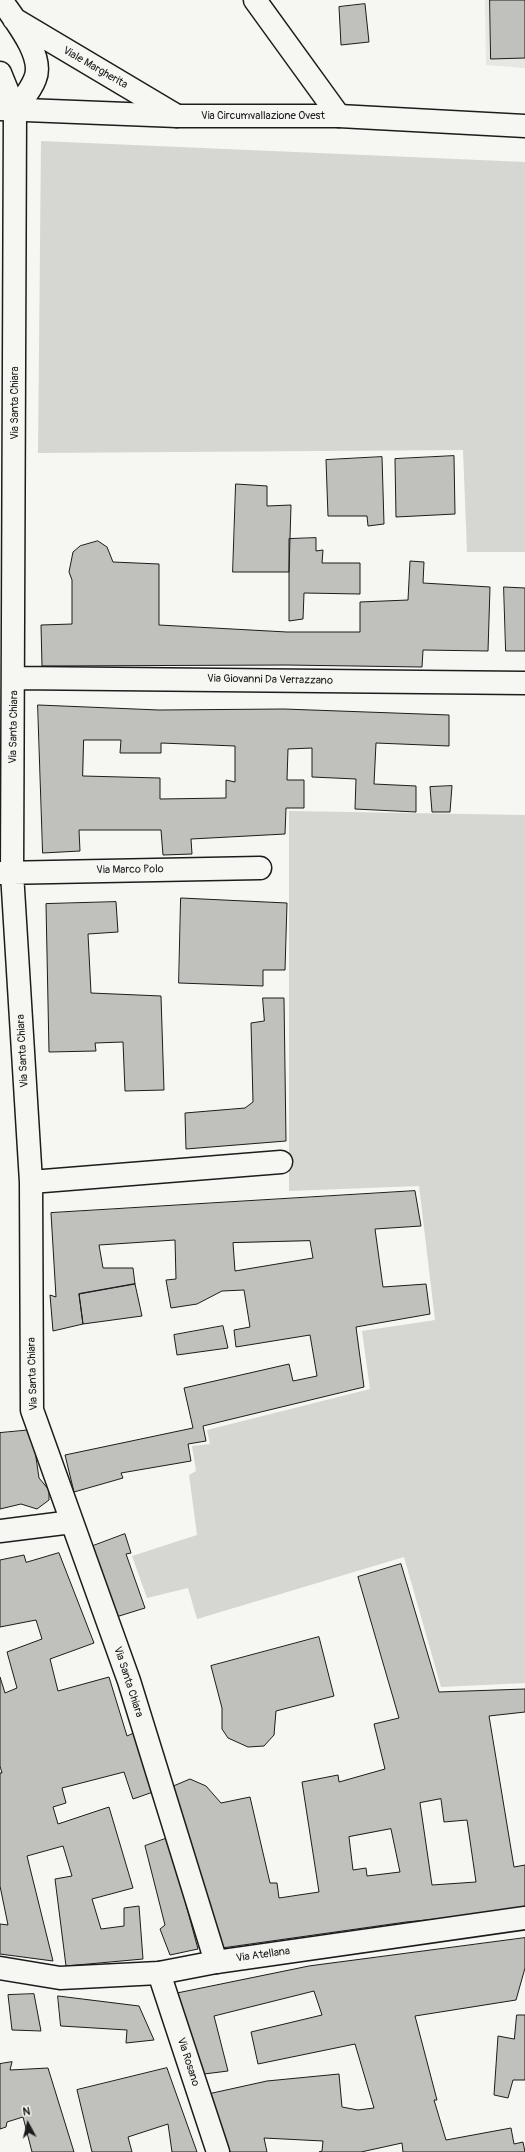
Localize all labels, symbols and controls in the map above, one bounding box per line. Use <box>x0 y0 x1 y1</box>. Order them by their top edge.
street label: Viale Margherita <box>60 44 130 92</box>
street label: Via Circumvallazione Ovest <box>201 109 325 123</box>
street label: Via Santa Chiara <box>8 366 22 440</box>
street label: Via Giovanni Da Verrazzano <box>207 672 333 688</box>
street label: Via Santa Chiara <box>7 690 21 764</box>
street label: Via Marco Polo <box>96 863 164 877</box>
street label: Via Santa Chiara <box>14 1014 32 1088</box>
street label: Via Santa Chiara <box>25 1337 41 1411</box>
street label: Via Santa Chiara <box>110 1645 146 1719</box>
street label: Via Atellana <box>235 1945 291 1965</box>
street label: Via Rosano <box>174 2036 202 2088</box>
north arrow <box>8 2104 48 2144</box>
text: N <box>22 2105 31 2118</box>

